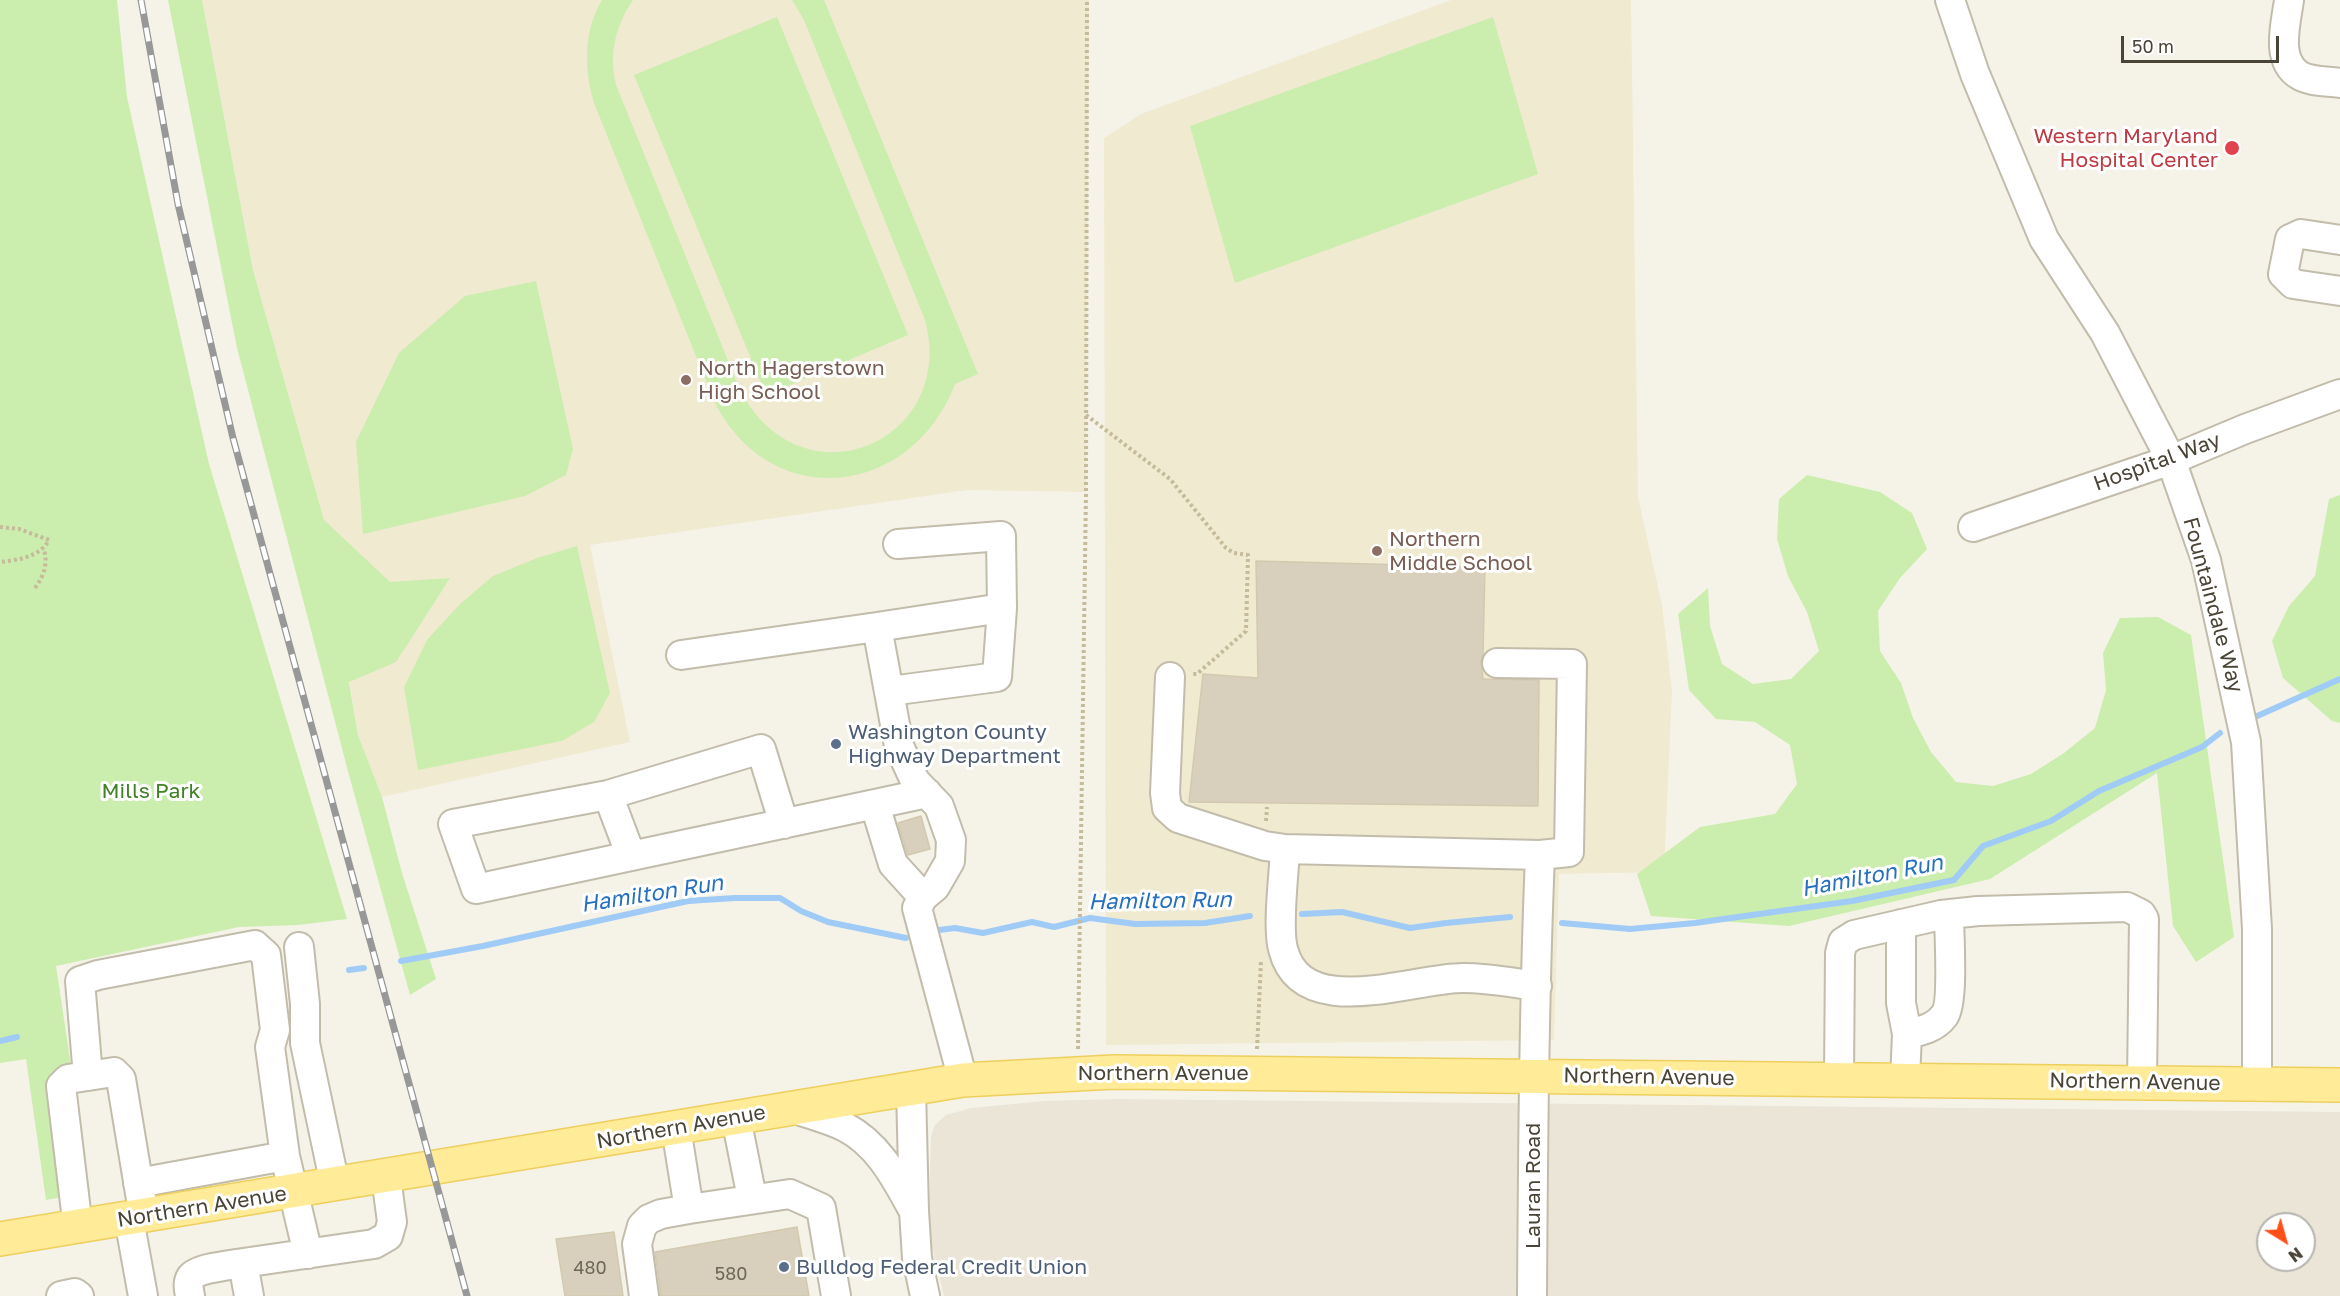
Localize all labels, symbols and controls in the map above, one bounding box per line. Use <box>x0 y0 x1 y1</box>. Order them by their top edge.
scale bar <box>2124 24 2282 62</box>
text: 50 m <box>2132 35 2174 57</box>
place label: Western Maryland Hospital Center <box>2034 123 2218 173</box>
marker: Western Maryland Hospital Center <box>2223 139 2241 157</box>
place label: North Hagerstown High School <box>698 355 885 405</box>
marker: North Hagerstown High School <box>679 373 693 387</box>
street label: Hospital Way <box>2090 427 2224 497</box>
street label: Fountaindale Way <box>2177 515 2249 695</box>
place label: Northern Middle School <box>1389 526 1532 576</box>
marker: Northern Middle School <box>1370 544 1384 558</box>
place label: Washington County Highway Department <box>848 719 1061 769</box>
marker: Washington County Highway Department <box>829 737 843 751</box>
park label: Mills Park <box>102 778 200 804</box>
water label: Hamilton Run <box>1799 849 1945 903</box>
water label: Hamilton Run <box>579 870 725 918</box>
water label: Hamilton Run <box>1088 887 1232 915</box>
street label: Northern Avenue <box>1077 1060 1249 1086</box>
street label: Northern Avenue <box>1563 1063 1735 1091</box>
street label: Northern Avenue <box>2049 1068 2221 1096</box>
street label: Northern Avenue <box>595 1100 767 1154</box>
street label: Lauran Road <box>1520 1123 1546 1249</box>
street label: Northern Avenue <box>116 1181 288 1233</box>
north arrow <box>2256 1212 2316 1272</box>
text: N <box>2285 1243 2307 1266</box>
place label: Bulldog Federal Credit Union <box>796 1254 1087 1280</box>
house number: 480 <box>573 1257 607 1279</box>
marker: Bulldog Federal Credit Union <box>777 1260 791 1274</box>
house number: 580 <box>715 1263 747 1285</box>

